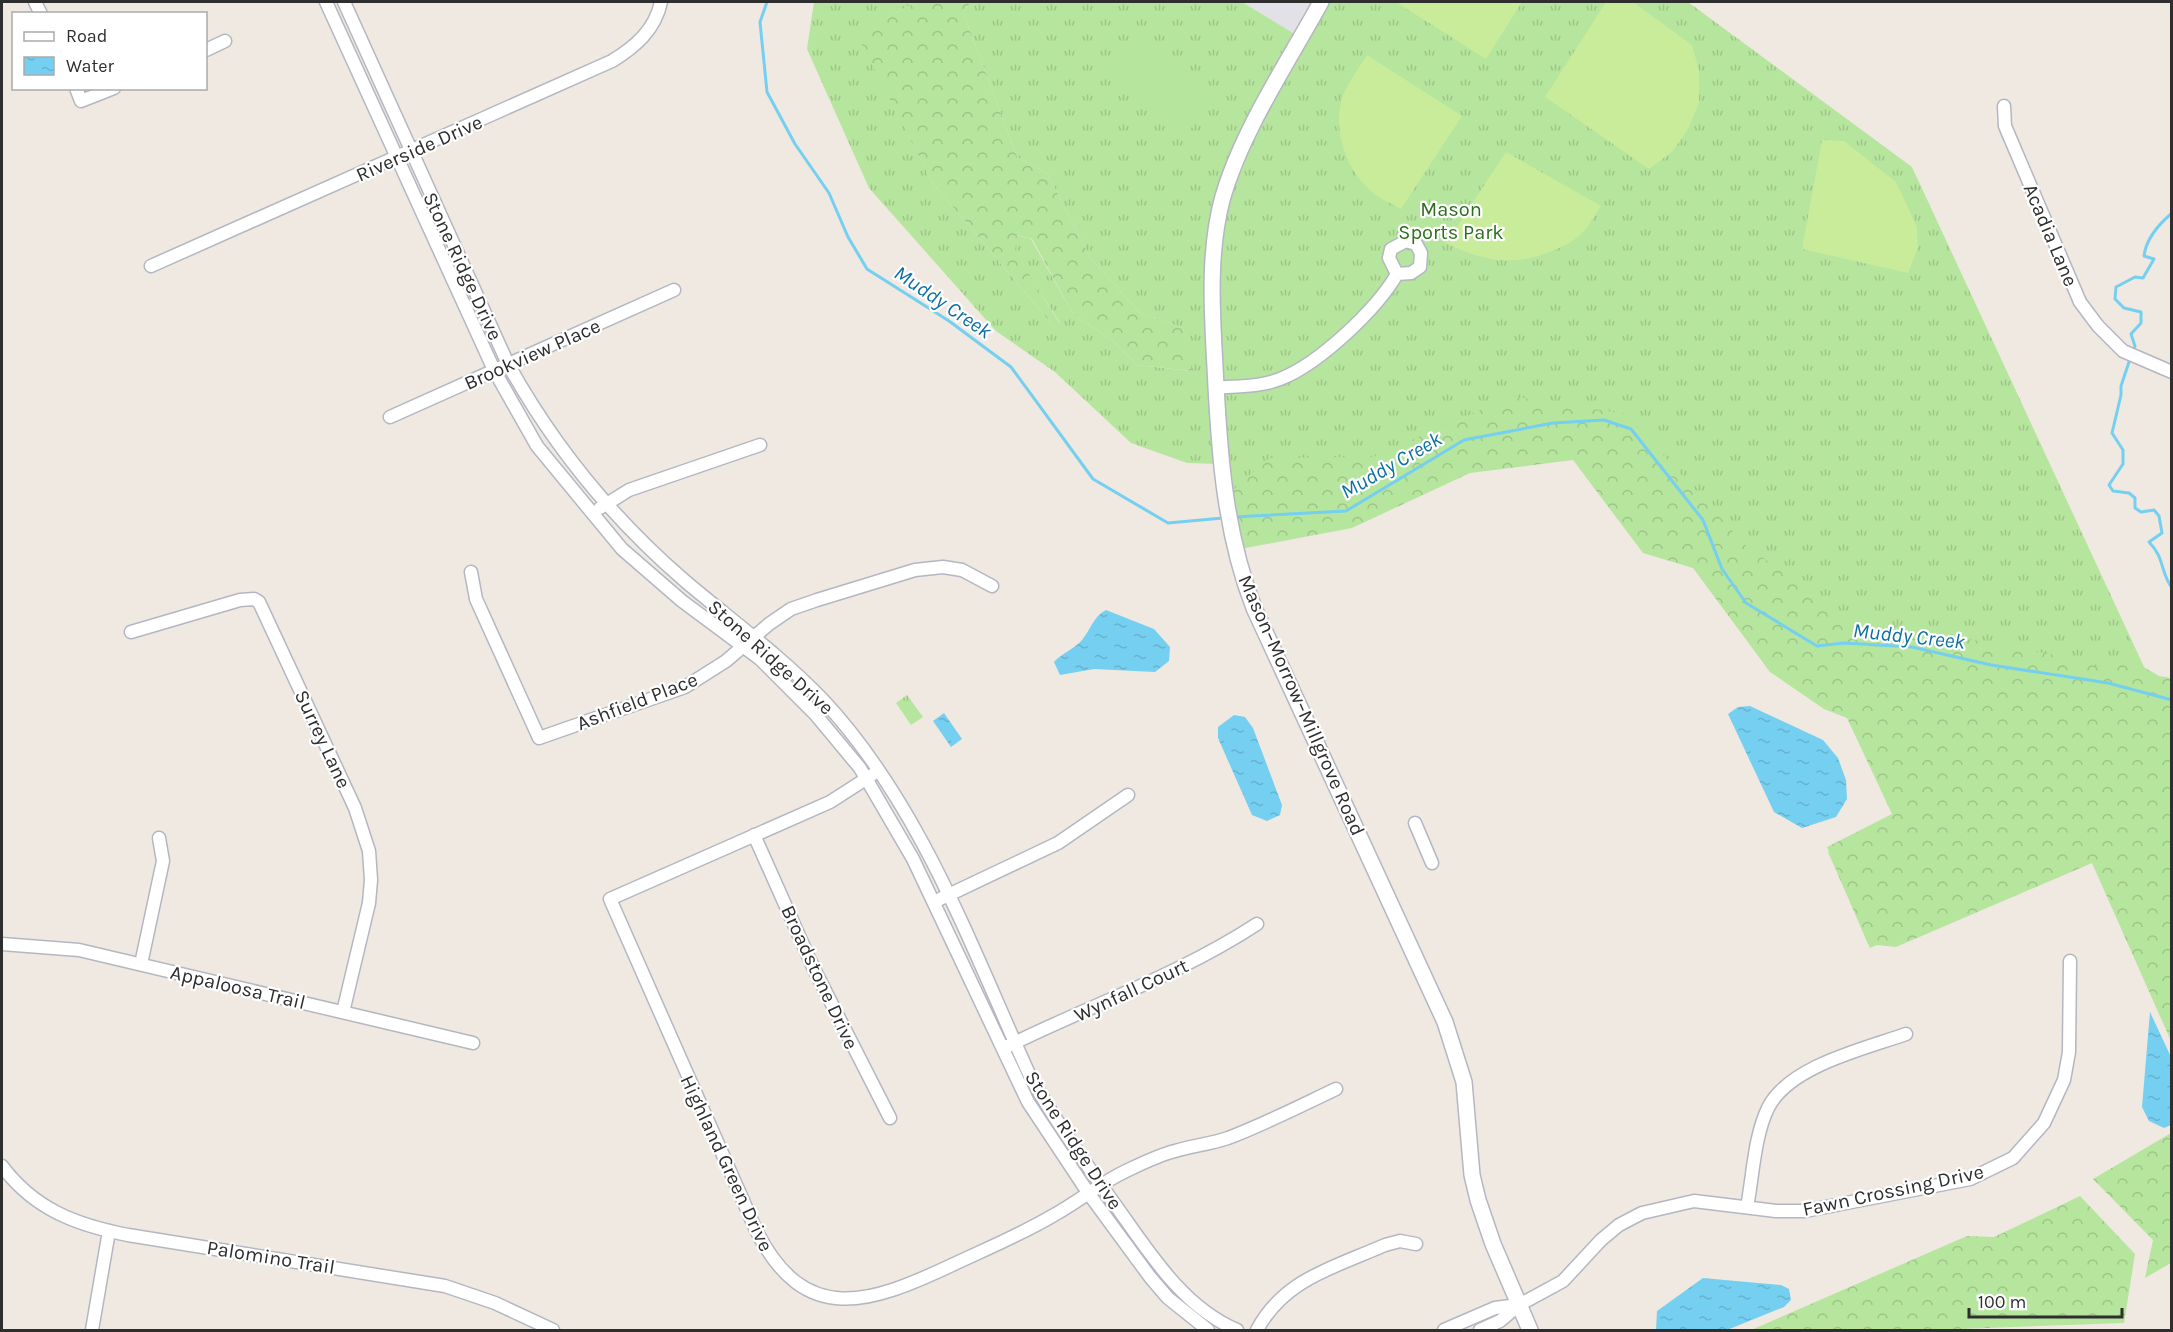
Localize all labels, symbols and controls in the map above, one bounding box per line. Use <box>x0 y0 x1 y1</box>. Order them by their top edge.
legend <box>12 12 207 90</box>
text: Road <box>66 25 107 47</box>
text: Water <box>66 55 114 77</box>
street label: Riverside Drive <box>352 110 486 187</box>
street label: Acadia Lane <box>2019 180 2082 290</box>
street label: Stone Ridge Drive <box>418 189 507 344</box>
park label: Mason Sports Park <box>1398 198 1504 244</box>
water label: Muddy Creek <box>890 261 997 344</box>
street label: Brookview Place <box>461 314 604 395</box>
water label: Muddy Creek <box>1336 426 1446 504</box>
street label: Mason–Morrow–Millgrove Road <box>1234 571 1370 839</box>
street label: Stone Ridge Drive <box>703 595 838 720</box>
water label: Muddy Creek <box>1852 618 1967 654</box>
street label: Ashfield Place <box>573 668 701 735</box>
street label: Surrey Lane <box>290 686 355 792</box>
street label: Broadstone Drive <box>776 902 863 1053</box>
street label: Wynfall Court <box>1071 954 1192 1027</box>
street label: Appaloosa Trail <box>168 961 308 1014</box>
street label: Stone Ridge Drive <box>1020 1067 1127 1214</box>
street label: Highland Green Drive <box>676 1071 778 1255</box>
street label: Fawn Crossing Drive <box>1800 1160 1986 1221</box>
street label: Palomino Trail <box>205 1236 337 1279</box>
scale bar <box>1969 1281 2122 1319</box>
text: 100 m <box>1978 1291 2026 1313</box>

